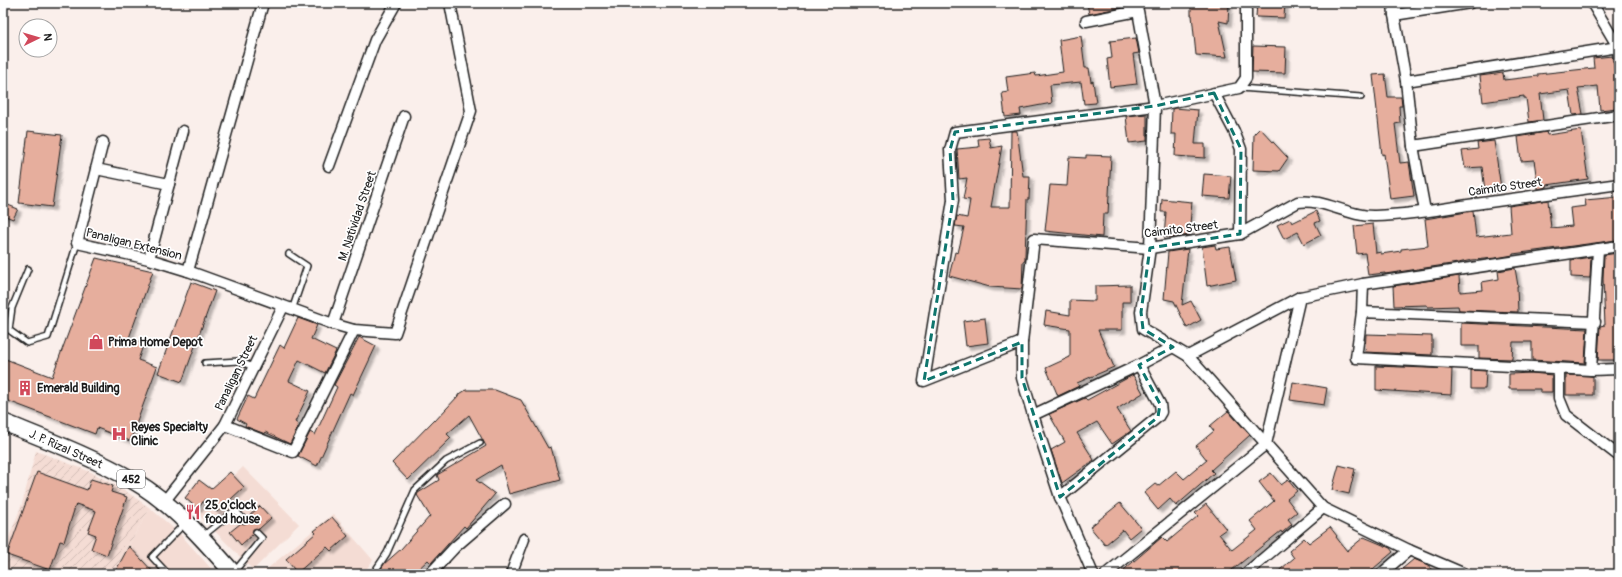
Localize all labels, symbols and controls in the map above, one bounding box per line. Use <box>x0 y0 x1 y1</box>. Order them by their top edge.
north arrow <box>18 18 58 58</box>
text: N <box>41 33 54 42</box>
street label: M. Natividad Street <box>335 169 380 263</box>
street label: Caimito Street <box>1467 175 1543 200</box>
street label: Caimito Street <box>1143 218 1219 241</box>
street label: Panaligan Extension <box>84 225 184 264</box>
shop icon: Prima Home Depot <box>87 333 105 351</box>
street label: Panaligan Street <box>212 333 261 413</box>
place label: Prima Home Depot <box>108 335 204 350</box>
building icon: Emerald Building <box>16 379 34 397</box>
place label: Emerald Building <box>37 381 120 396</box>
place label: Reyes Specialty Clinic <box>131 420 209 449</box>
hospital icon: Reyes Specialty Clinic <box>110 425 128 443</box>
street label: J. P. Rizal Street <box>27 427 105 472</box>
road number: 452 <box>117 470 145 488</box>
place label: 25 o'clock food house <box>205 498 261 527</box>
restaurant icon: 25 o'clock food house <box>184 503 202 521</box>

